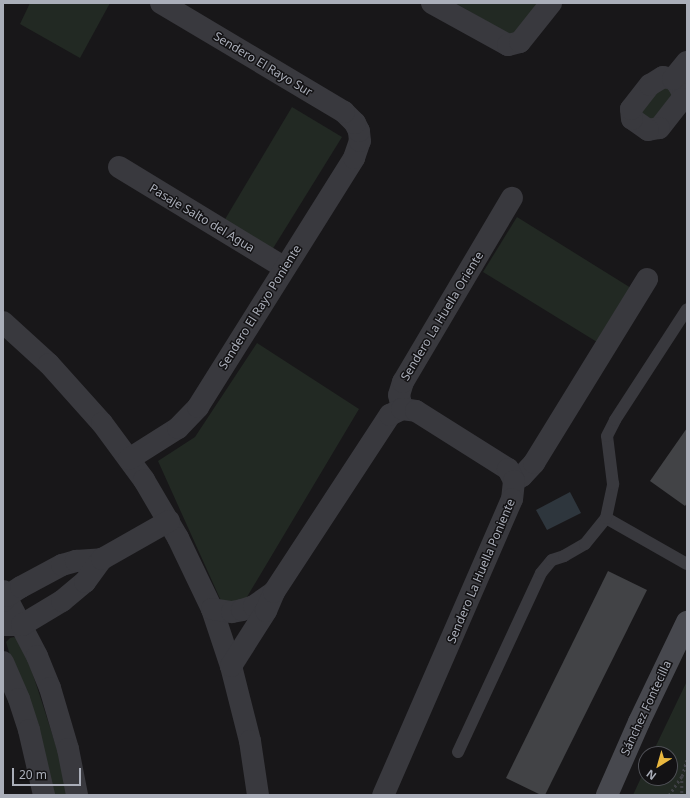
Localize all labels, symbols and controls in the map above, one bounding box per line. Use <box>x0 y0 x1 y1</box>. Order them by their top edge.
street label: Sendero El Rayo Sur <box>211 29 315 99</box>
street label: Pasaje Salto del Agua <box>147 181 257 255</box>
street label: Sendero El Rayo Poniente <box>216 242 304 372</box>
street label: Sendero La Huella Oriente <box>398 249 486 383</box>
street label: Sendero La Huella Poniente <box>444 497 518 645</box>
street label: Sánchez Fontecilla <box>618 658 674 758</box>
north arrow <box>638 746 678 786</box>
scale bar <box>14 760 83 786</box>
text: 20 m <box>19 766 47 783</box>
text: N <box>643 767 659 784</box>

